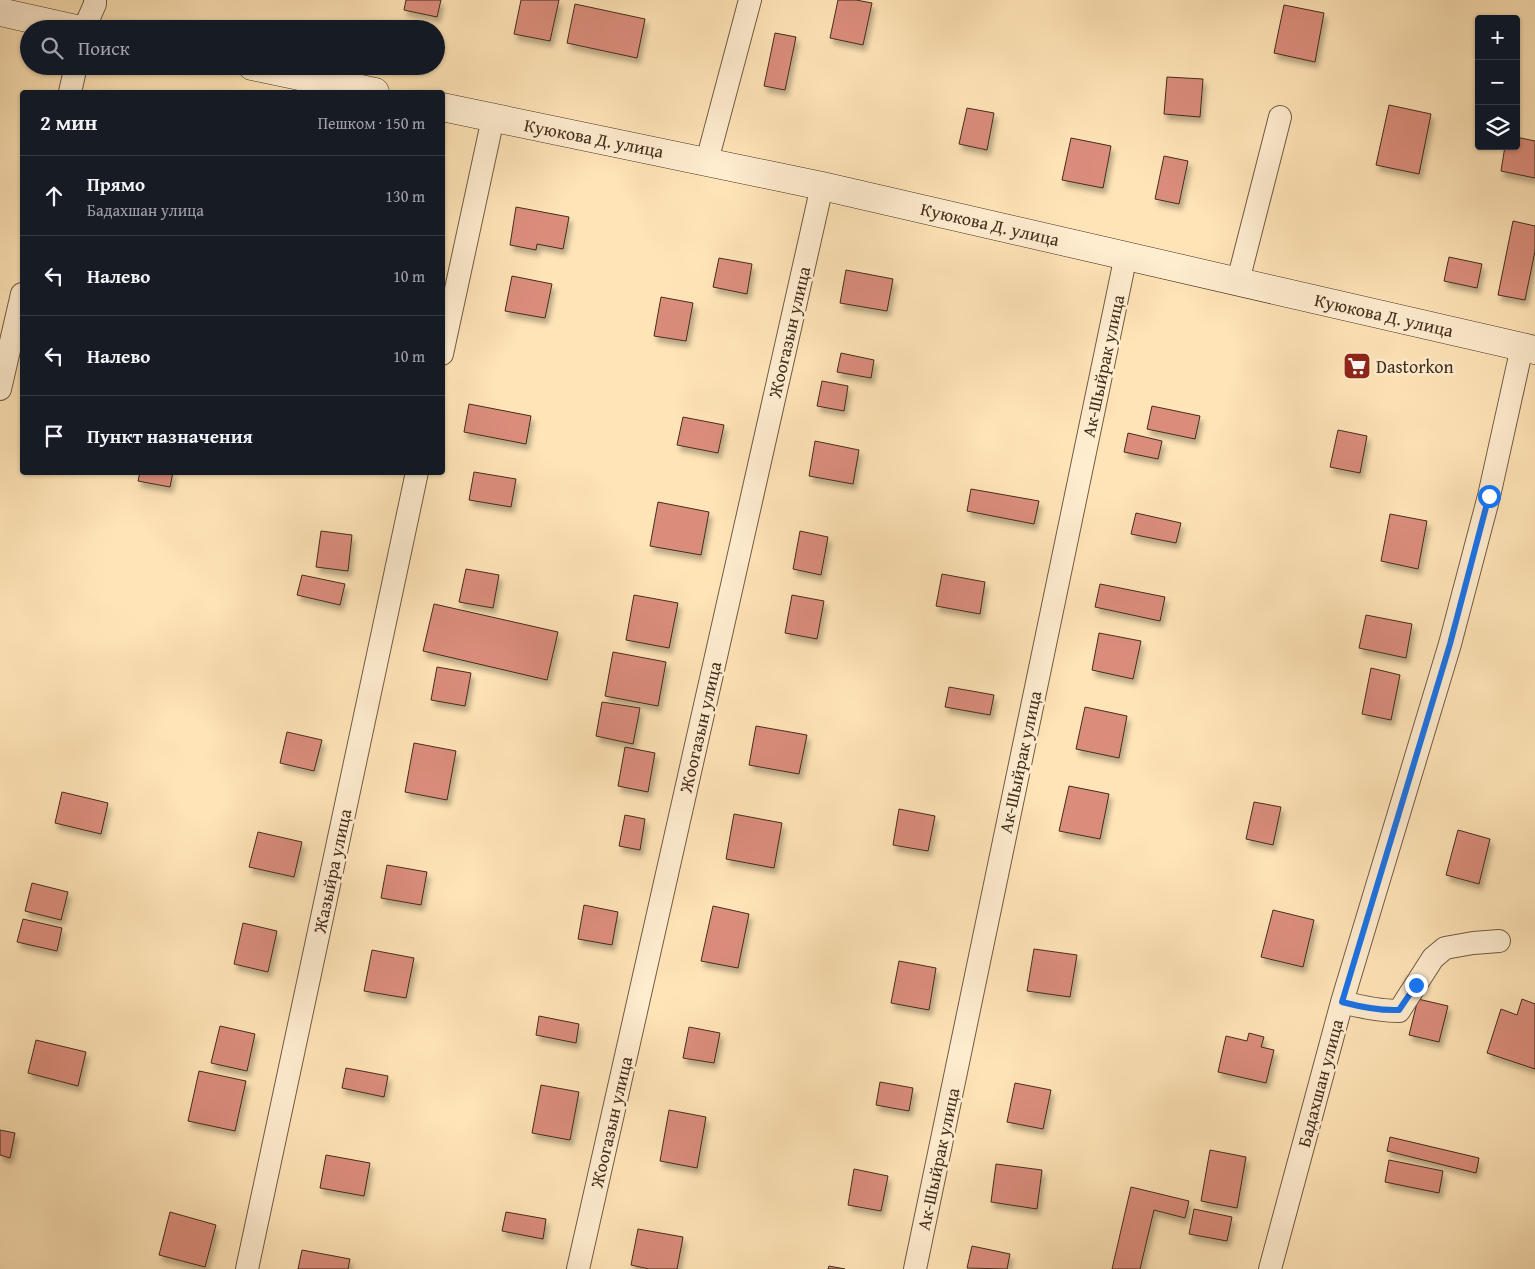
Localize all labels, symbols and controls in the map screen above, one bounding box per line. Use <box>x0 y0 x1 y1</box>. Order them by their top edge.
map controls <box>1475 15 1520 150</box>
button: + <box>1475 15 1520 60</box>
search box <box>20 20 445 75</box>
icon: search <box>38 34 66 62</box>
text: Поиск <box>78 34 130 62</box>
button: − <box>1475 60 1520 105</box>
button: layers <box>1475 105 1520 150</box>
text: 2 мин <box>40 107 97 138</box>
text: Пешком · 150 m <box>318 111 425 135</box>
street label: Куюкова Д. улица <box>522 111 666 165</box>
text: Прямо <box>87 170 145 198</box>
icon: ahead <box>40 182 68 210</box>
text: 130 m <box>385 184 425 208</box>
street label: Куюкова Д. улица <box>918 195 1062 253</box>
text: Бадахшан улица <box>87 198 204 222</box>
icon: left <box>40 262 68 290</box>
text: Налево <box>87 262 150 290</box>
street label: Жоогазын улица <box>761 263 817 401</box>
text: 10 m <box>393 264 425 288</box>
street label: Куюкова Д. улица <box>1312 286 1456 344</box>
street label: Ак-Шыйрак улица <box>1075 292 1131 440</box>
icon: left <box>40 342 68 370</box>
text: Налево <box>87 342 150 370</box>
text: 10 m <box>393 344 425 368</box>
supermarket icon: Dastorkon <box>1342 351 1372 381</box>
place label: Dastorkon <box>1376 353 1454 380</box>
icon: arrive <box>40 422 68 450</box>
text: Пункт назначения <box>87 422 253 450</box>
route start <box>1478 485 1501 508</box>
street label: Жоогазын улица <box>672 658 728 796</box>
street label: Ак-Шыйрак улица <box>992 688 1048 836</box>
street label: Жазыйра улица <box>305 806 358 937</box>
route end <box>1405 974 1428 997</box>
street label: Бадахшан улица <box>1290 1016 1350 1150</box>
street label: Жоогазын улица <box>583 1053 639 1191</box>
street label: Ак-Шыйрак улица <box>910 1085 966 1233</box>

